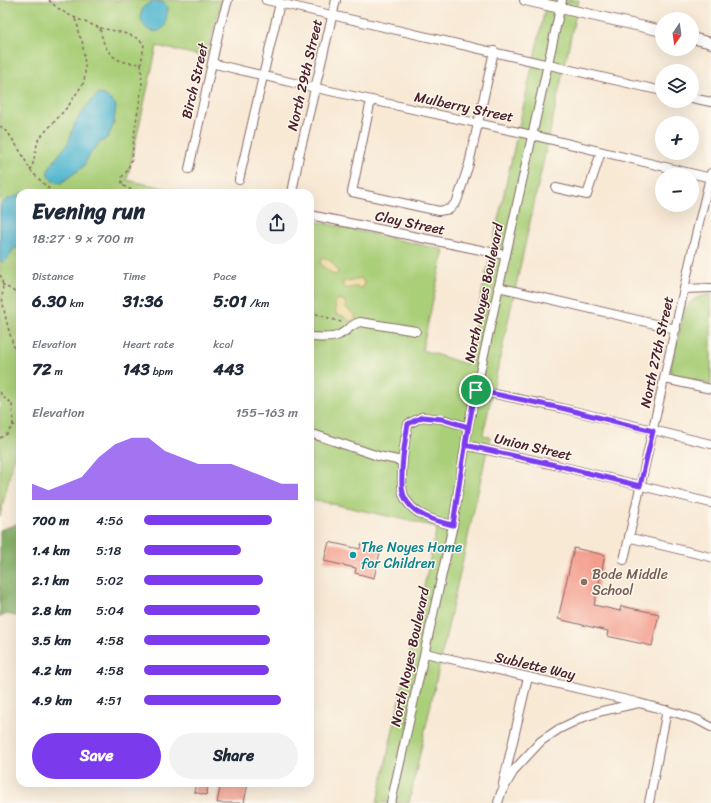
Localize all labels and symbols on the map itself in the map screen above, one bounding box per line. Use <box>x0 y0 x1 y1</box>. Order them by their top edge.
north arrow <box>655 12 699 56</box>
street label: North 29th Street <box>280 17 330 133</box>
street label: Birch Street <box>174 39 216 121</box>
street label: Mulberry Street <box>412 84 516 130</box>
street label: Clay Street <box>373 203 447 243</box>
street label: North Noyes Boulevard <box>457 220 511 365</box>
street label: North 27th Street <box>633 294 681 410</box>
pin <box>459 373 493 407</box>
street label: Union Street <box>492 426 574 468</box>
place label: The Noyes Home for Children <box>361 535 462 576</box>
marker: The Noyes Home for Children <box>348 550 358 560</box>
place label: Bode Middle School <box>592 562 668 603</box>
marker: Bode Middle School <box>579 577 589 587</box>
street label: North Noyes Boulevard <box>383 584 437 729</box>
street label: Sublette Way <box>492 645 579 688</box>

